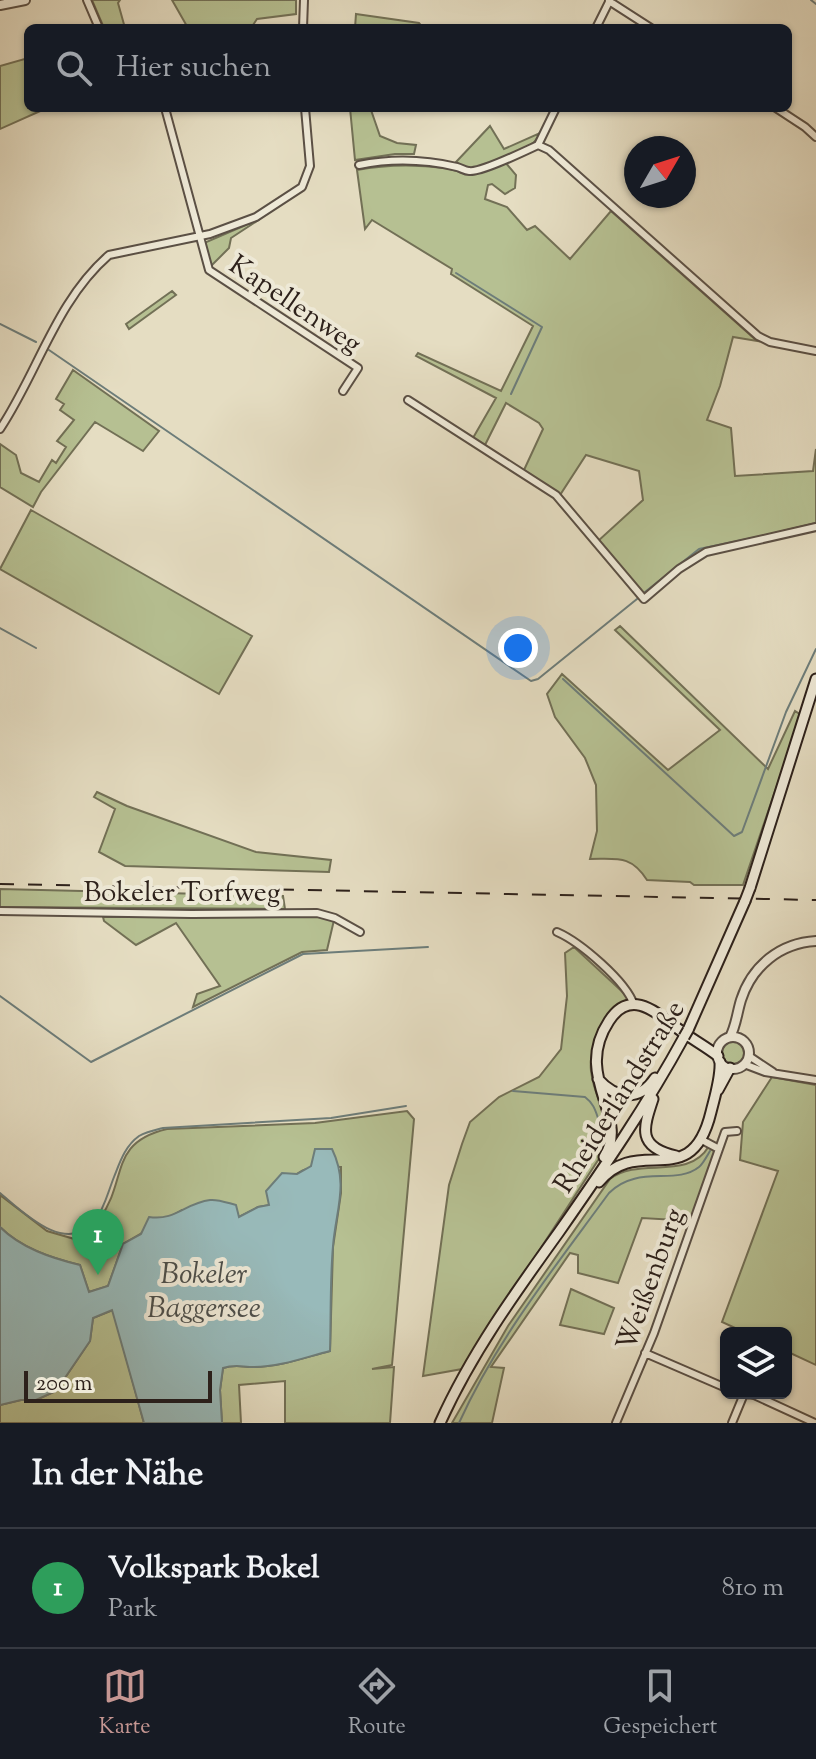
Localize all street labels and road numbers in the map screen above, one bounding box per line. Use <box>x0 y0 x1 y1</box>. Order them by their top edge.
street label: Kapellenweg <box>220 246 369 365</box>
street label: Bokeler Torfweg <box>83 874 281 914</box>
street label: Rheiderlandstraße <box>545 993 696 1202</box>
street label: Weißenburg <box>608 1203 696 1357</box>

